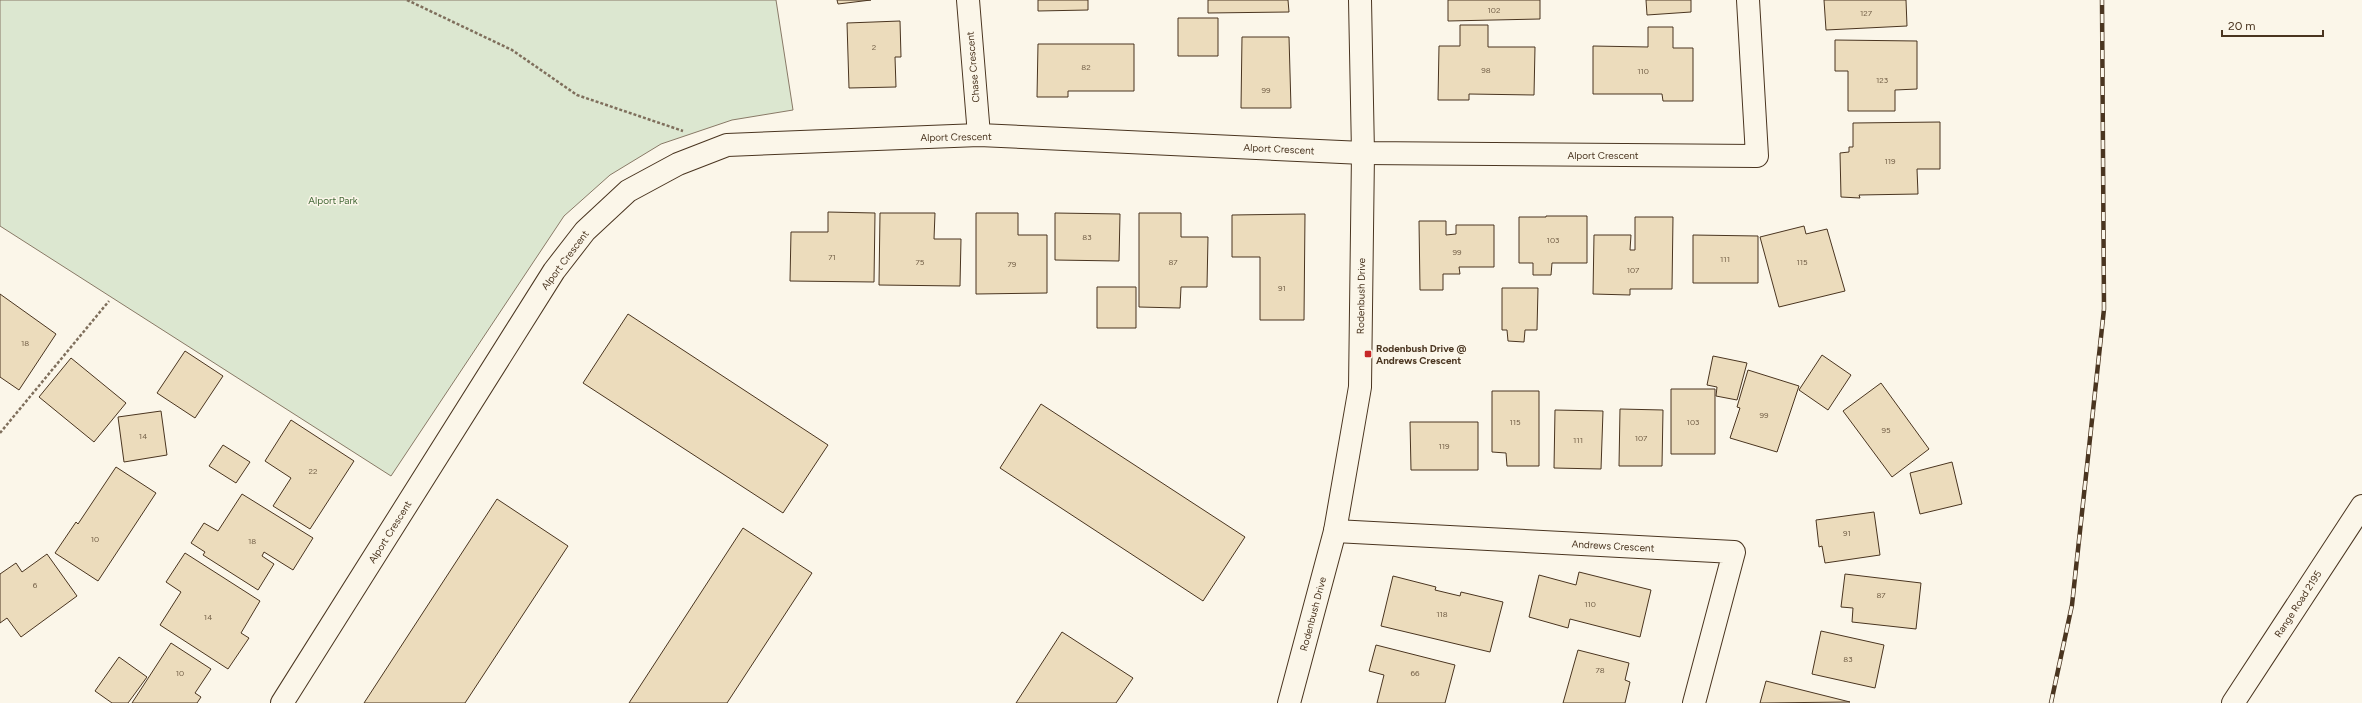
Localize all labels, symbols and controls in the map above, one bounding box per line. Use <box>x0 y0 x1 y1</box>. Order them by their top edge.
house number: 102 <box>1488 5 1500 15</box>
house number: 127 <box>1860 8 1873 18</box>
scale bar <box>2222 12 2323 38</box>
text: 20 m <box>2228 19 2256 33</box>
street label: Chase Crescent <box>963 31 983 103</box>
house number: 2 <box>872 42 876 52</box>
house number: 82 <box>1081 62 1091 72</box>
house number: 98 <box>1481 65 1491 75</box>
house number: 110 <box>1637 66 1649 76</box>
house number: 123 <box>1876 75 1888 85</box>
house number: 99 <box>1261 85 1271 95</box>
street label: Alport Crescent <box>920 130 992 144</box>
street label: Alport Crescent <box>1243 141 1315 157</box>
street label: Alport Crescent <box>1567 149 1639 162</box>
house number: 119 <box>1884 156 1896 166</box>
park label: Alport Park <box>308 194 358 207</box>
street label: Alport Crescent <box>538 227 592 292</box>
house number: 83 <box>1082 232 1092 242</box>
house number: 103 <box>1547 235 1559 245</box>
house number: 99 <box>1452 247 1462 257</box>
house number: 71 <box>828 252 836 262</box>
house number: 111 <box>1720 254 1730 264</box>
house number: 75 <box>916 257 925 267</box>
house number: 87 <box>1168 257 1178 267</box>
street label: Rodenbush Drive <box>1354 257 1368 334</box>
house number: 115 <box>1796 257 1808 267</box>
house number: 79 <box>1008 259 1017 269</box>
house number: 107 <box>1627 265 1640 275</box>
house number: 91 <box>1278 283 1286 293</box>
house number: 18 <box>21 338 29 348</box>
place label: Rodenbush Drive @ Andrews Crescent <box>1376 342 1467 367</box>
marker: Rodenbush Drive @ Andrews Crescent <box>1363 349 1373 359</box>
house number: 99 <box>1759 410 1769 420</box>
house number: 115 <box>1509 417 1521 427</box>
house number: 103 <box>1687 417 1699 427</box>
house number: 95 <box>1881 425 1891 435</box>
house number: 14 <box>139 431 147 441</box>
house number: 107 <box>1635 433 1648 443</box>
house number: 111 <box>1573 435 1583 445</box>
house number: 119 <box>1438 441 1450 451</box>
house number: 22 <box>309 466 317 476</box>
street label: Alport Crescent <box>366 498 415 566</box>
house number: 91 <box>1843 528 1851 538</box>
house number: 10 <box>91 534 99 544</box>
house number: 18 <box>248 536 256 546</box>
street label: Andrews Crescent <box>1571 537 1655 555</box>
street label: Range Road 2195 <box>2271 568 2325 640</box>
street label: Rodenbush Drive <box>1297 575 1329 653</box>
house number: 6 <box>33 580 38 590</box>
house number: 87 <box>1876 590 1886 600</box>
house number: 110 <box>1584 599 1596 609</box>
house number: 118 <box>1436 609 1448 619</box>
house number: 14 <box>204 612 212 622</box>
house number: 83 <box>1843 654 1853 664</box>
house number: 78 <box>1595 665 1605 675</box>
house number: 10 <box>176 668 184 678</box>
house number: 66 <box>1410 668 1420 678</box>

